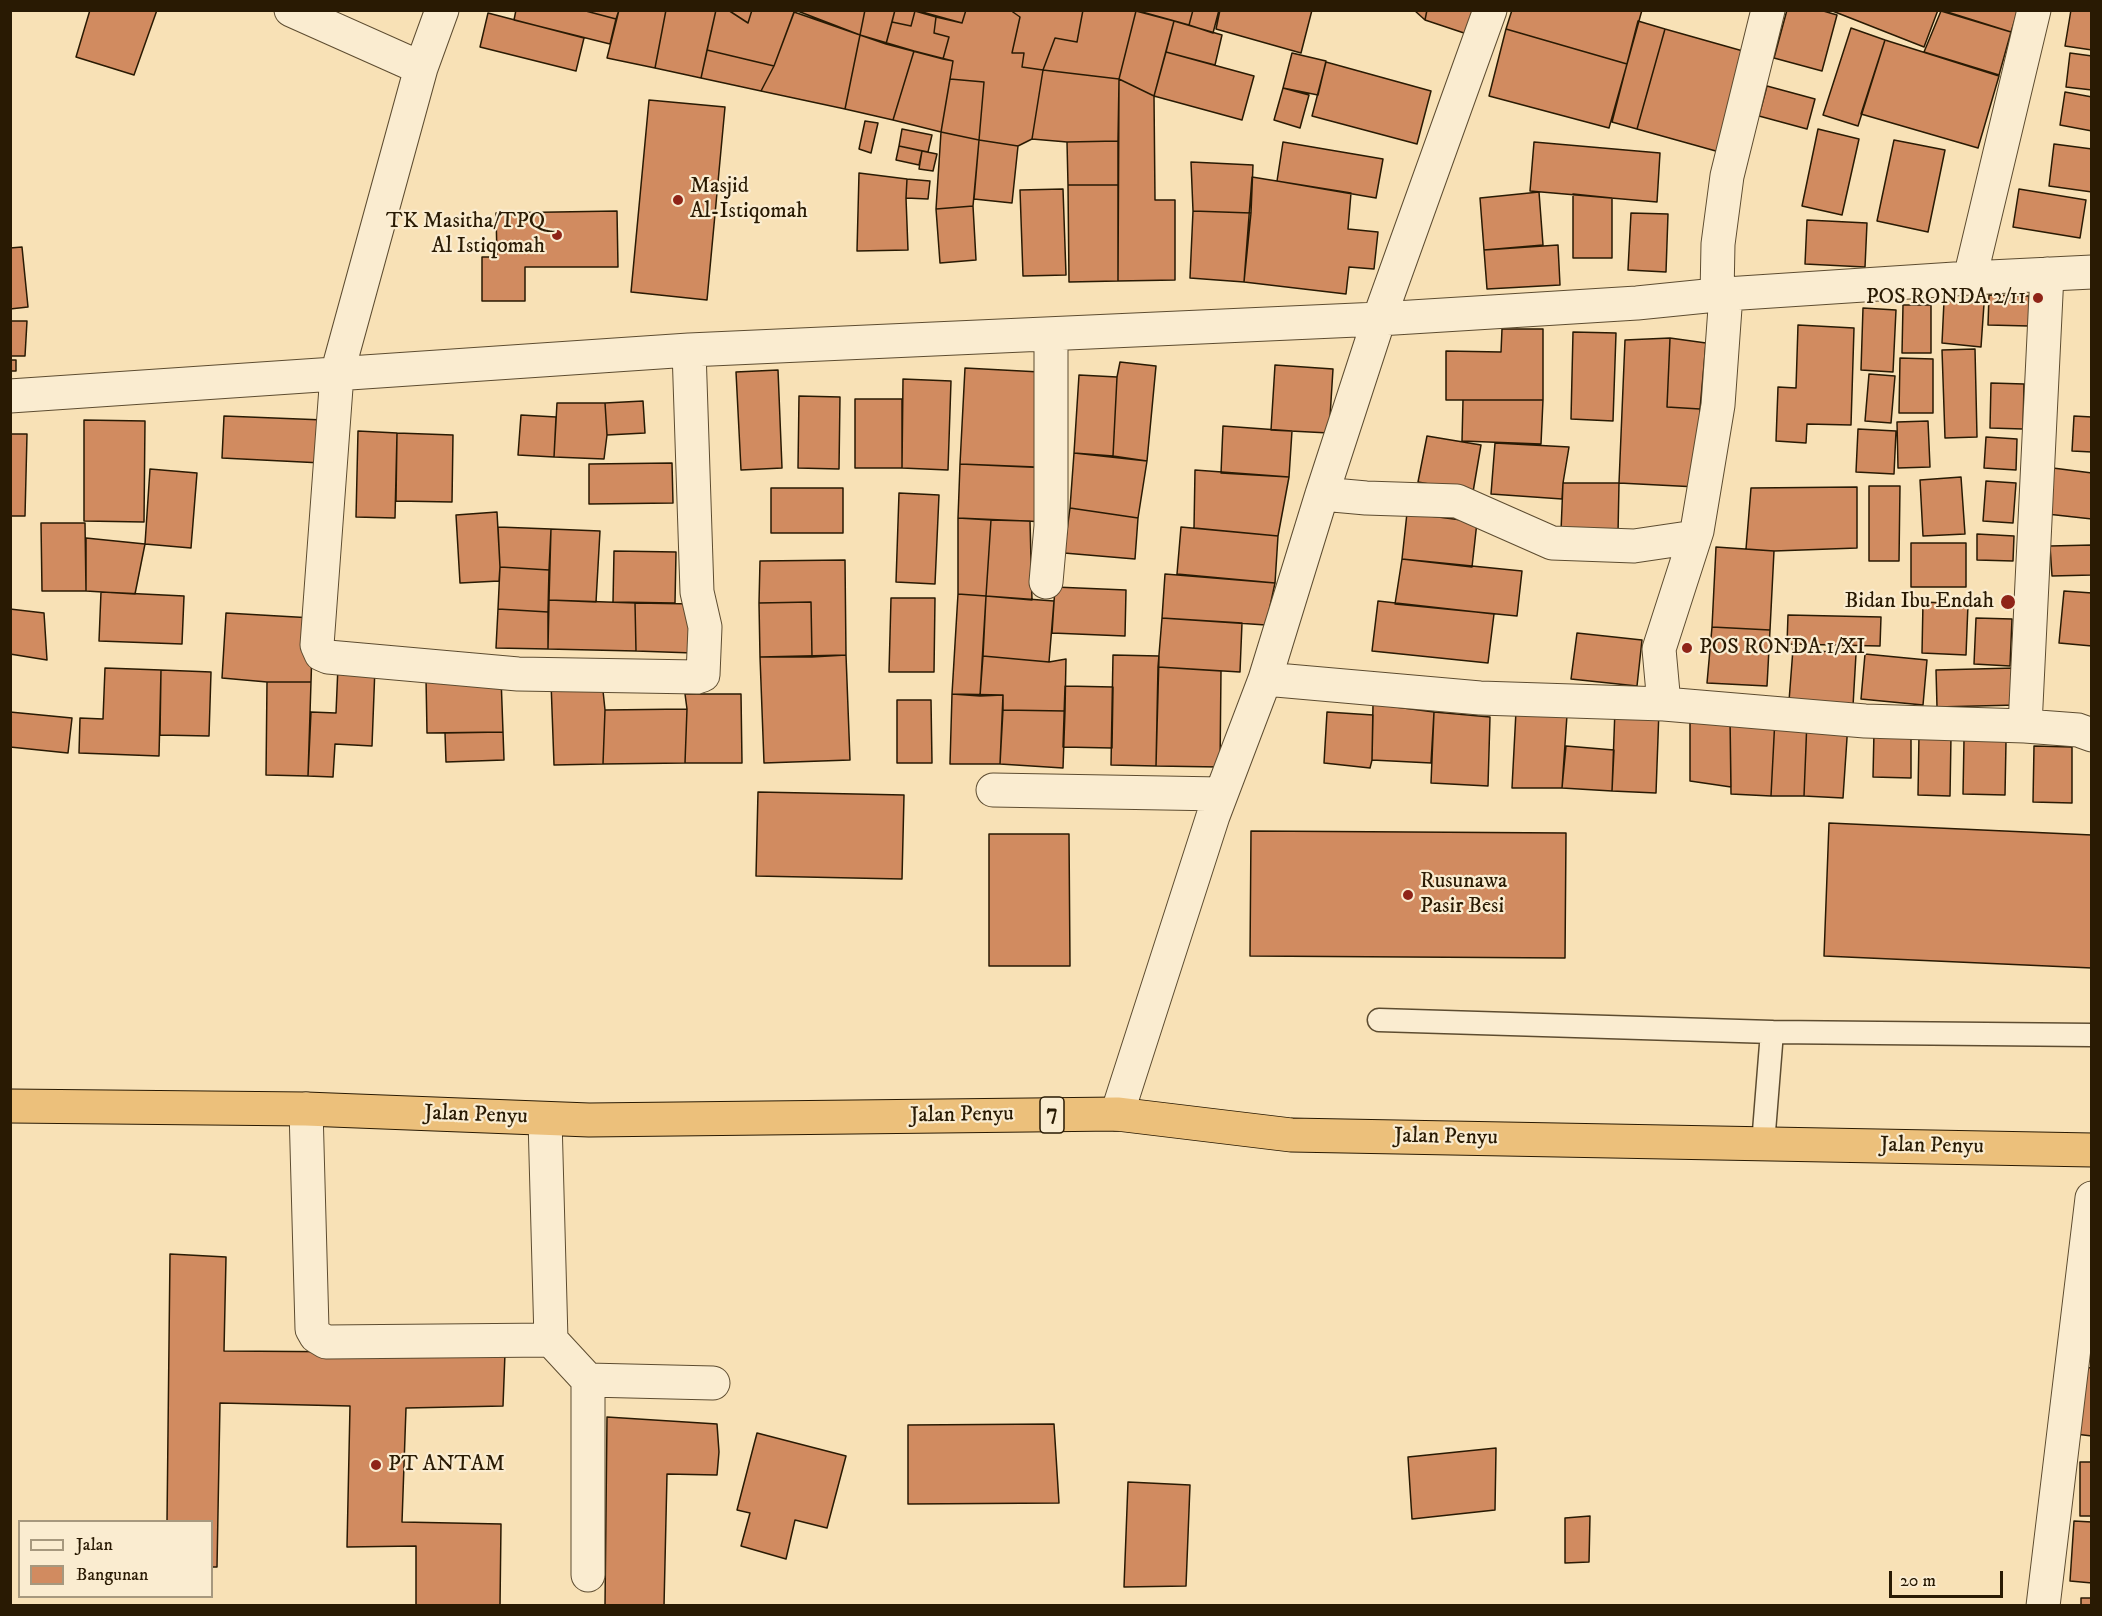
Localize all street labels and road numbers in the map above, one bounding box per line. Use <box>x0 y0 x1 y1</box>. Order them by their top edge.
road number: 7 <box>1040 1097 1064 1133</box>
street label: Jalan Penyu <box>424 1101 528 1131</box>
street label: Jalan Penyu <box>910 1102 1014 1130</box>
street label: Jalan Penyu <box>1394 1124 1498 1152</box>
street label: Jalan Penyu <box>1880 1133 1984 1161</box>

